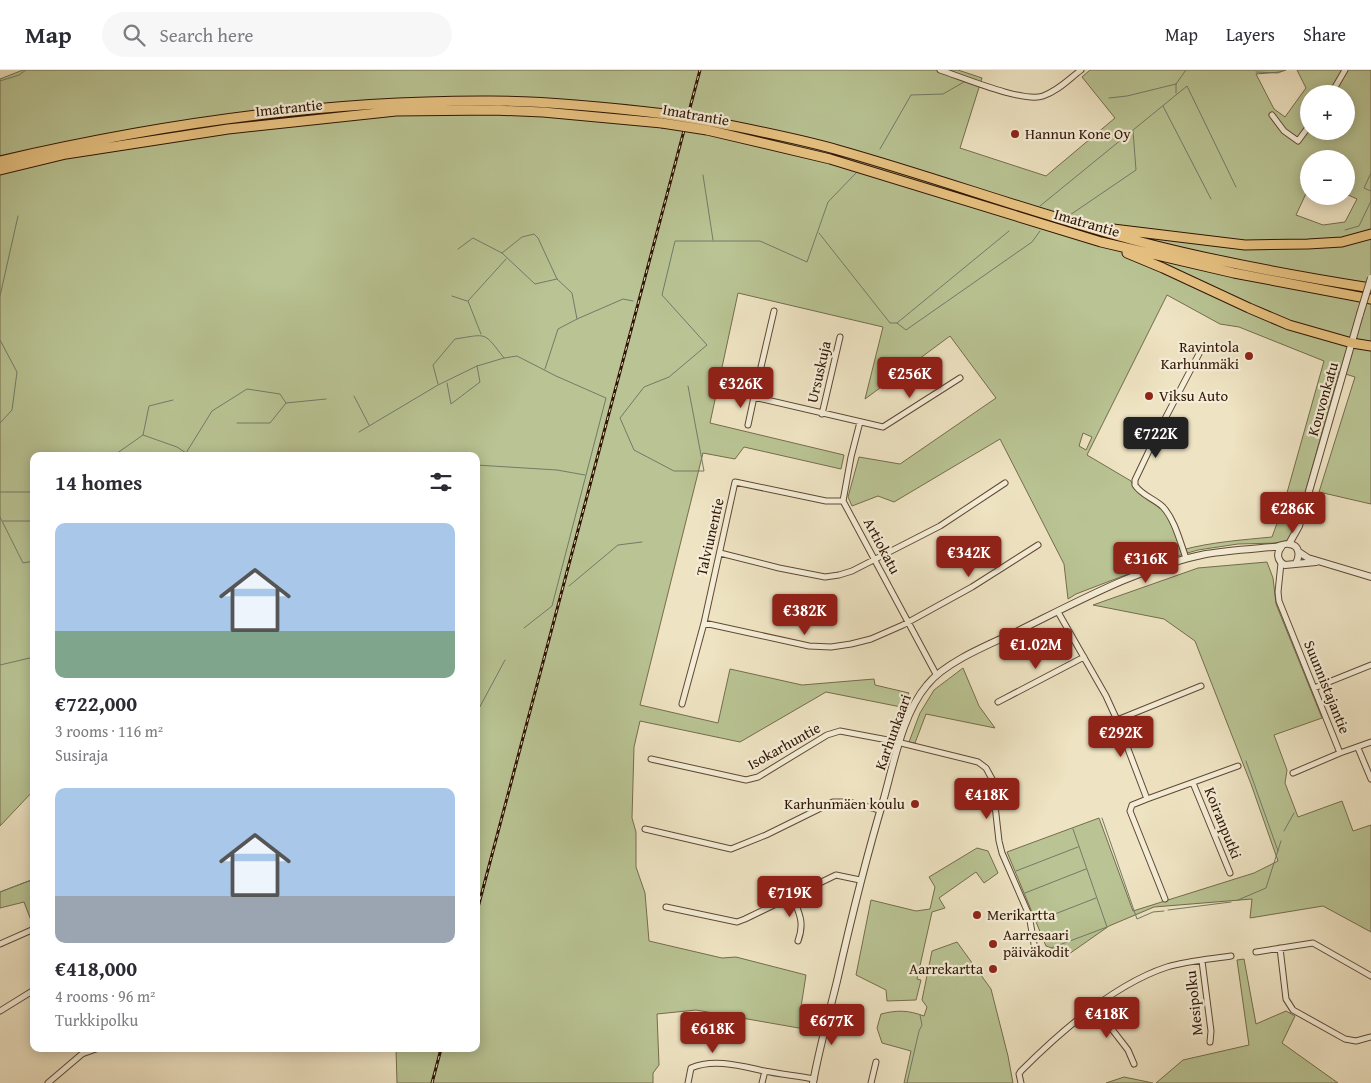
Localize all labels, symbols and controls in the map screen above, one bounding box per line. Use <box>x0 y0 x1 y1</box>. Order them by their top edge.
search box <box>102 12 452 57</box>
text: Map <box>25 17 72 52</box>
icon: search <box>120 21 148 49</box>
text: Search here <box>160 21 253 49</box>
text: Map <box>1165 21 1198 48</box>
text: Layers <box>1226 21 1275 48</box>
text: Share <box>1303 21 1346 48</box>
map controls <box>1300 85 1355 205</box>
button: + <box>1300 85 1355 140</box>
street label: Imatrantie <box>254 94 324 121</box>
street label: Imatrantie <box>661 98 731 131</box>
place label: Hannun Kone Oy <box>1025 123 1131 144</box>
marker: Hannun Kone Oy <box>1009 128 1021 140</box>
button: − <box>1300 150 1355 205</box>
street label: Imatrantie <box>1052 203 1122 242</box>
place label: Ravintola Karhunmäki <box>1161 336 1239 374</box>
street label: Ursuskuja <box>801 339 836 405</box>
marker: Ravintola Karhunmäki <box>1243 350 1255 362</box>
pin: €256K <box>875 356 945 399</box>
street label: Kouvonkatu <box>1302 359 1343 438</box>
text: €256K <box>888 361 932 385</box>
pin: €326K <box>706 366 776 409</box>
text: €326K <box>719 371 763 395</box>
place label: Viksu Auto <box>1159 385 1229 406</box>
marker: Viksu Auto <box>1143 390 1155 402</box>
pin: €722K <box>1121 416 1191 459</box>
text: €722K <box>1134 421 1178 445</box>
text: 14 homes <box>55 467 142 498</box>
icon: filters <box>427 468 455 496</box>
pin: €286K <box>1258 492 1328 534</box>
street label: Talviunentie <box>690 496 729 578</box>
text: €286K <box>1271 496 1315 520</box>
street label: Artiokatu <box>859 514 906 578</box>
pin: €342K <box>934 536 1004 578</box>
text: €342K <box>947 540 991 564</box>
pin: €316K <box>1111 542 1181 584</box>
text: €316K <box>1124 546 1168 570</box>
icon: home <box>210 555 300 645</box>
pin: €382K <box>770 594 840 636</box>
text: €382K <box>783 598 827 622</box>
pin: €1.02M <box>995 628 1077 670</box>
text: €1.02M <box>1010 632 1062 656</box>
street label: Suunnistajantie <box>1299 637 1356 737</box>
text: €722,000 <box>55 688 137 719</box>
street label: Karhunkaari <box>869 691 916 773</box>
pin: €292K <box>1086 716 1156 758</box>
street label: Isokarhuntie <box>743 717 824 774</box>
text: 3 rooms · 116 m² <box>55 719 163 743</box>
text: €292K <box>1099 720 1143 744</box>
text: Susiraja <box>55 743 108 767</box>
pin: €418K <box>952 778 1022 820</box>
text: €418K <box>965 782 1009 806</box>
street label: Koiranputki <box>1200 784 1247 862</box>
place label: Karhunmäen koulu <box>784 793 906 814</box>
marker: Karhunmäen koulu <box>909 798 921 810</box>
icon: home <box>210 820 300 910</box>
pin: €719K <box>755 876 825 918</box>
text: €719K <box>768 880 812 904</box>
place label: Merikartta <box>987 904 1055 925</box>
marker: Merikartta <box>971 909 983 921</box>
place label: Aarresaari päiväkodit <box>1003 924 1070 962</box>
marker: Aarresaari päiväkodit <box>987 938 999 950</box>
text: €418,000 <box>55 953 137 984</box>
place label: Aarrekartta <box>909 958 983 979</box>
marker: Aarrekartta <box>987 963 999 975</box>
street label: Mesipolku <box>1180 969 1207 1037</box>
text: 4 rooms · 96 m² <box>55 984 155 1008</box>
pin: €418K <box>1072 996 1142 1039</box>
text: €418K <box>1085 1001 1129 1025</box>
pin: €677K <box>797 1004 867 1046</box>
text: Turkkipolku <box>55 1008 138 1032</box>
text: €677K <box>810 1008 854 1032</box>
pin: €618K <box>678 1012 748 1054</box>
text: €618K <box>691 1016 735 1040</box>

